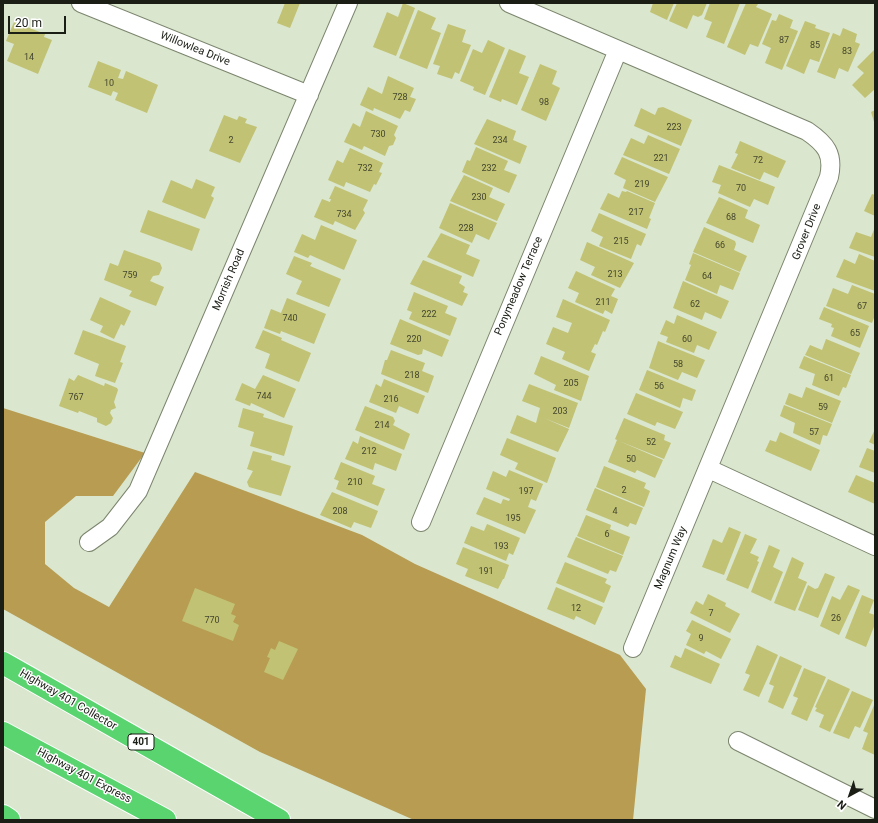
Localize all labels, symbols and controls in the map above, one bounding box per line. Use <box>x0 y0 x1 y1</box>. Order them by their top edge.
scale bar <box>10 8 68 34</box>
text: 20 m <box>15 16 42 30</box>
street label: Willowlea Drive <box>158 29 232 69</box>
house number: 87 <box>779 36 789 46</box>
house number: 85 <box>810 41 820 51</box>
house number: 83 <box>842 47 852 57</box>
house number: 14 <box>24 53 34 63</box>
house number: 10 <box>104 79 114 89</box>
house number: 728 <box>392 93 408 103</box>
house number: 98 <box>539 98 549 108</box>
house number: 223 <box>666 123 682 133</box>
house number: 730 <box>370 130 386 140</box>
house number: 2 <box>228 136 234 146</box>
house number: 234 <box>492 136 508 146</box>
house number: 221 <box>653 154 669 164</box>
house number: 72 <box>753 156 763 166</box>
house number: 732 <box>357 164 373 174</box>
house number: 232 <box>481 164 497 174</box>
house number: 219 <box>634 180 650 190</box>
house number: 70 <box>736 184 746 194</box>
house number: 230 <box>471 193 487 203</box>
street label: Grover Drive <box>790 202 824 262</box>
house number: 217 <box>628 208 644 218</box>
house number: 734 <box>336 210 352 220</box>
house number: 68 <box>726 213 736 223</box>
house number: 228 <box>458 224 474 234</box>
street label: Ponymeadow Terrace <box>492 235 546 337</box>
house number: 215 <box>613 237 629 247</box>
house number: 66 <box>715 241 725 251</box>
street label: Morrish Road <box>210 247 248 313</box>
house number: 213 <box>607 270 623 280</box>
house number: 759 <box>122 271 138 281</box>
house number: 64 <box>702 272 712 282</box>
house number: 211 <box>595 298 611 308</box>
house number: 62 <box>690 300 700 310</box>
house number: 67 <box>857 302 867 312</box>
house number: 222 <box>421 310 437 320</box>
house number: 740 <box>282 314 298 324</box>
house number: 65 <box>850 329 860 339</box>
house number: 220 <box>406 335 422 345</box>
house number: 60 <box>682 335 692 345</box>
house number: 58 <box>673 360 683 370</box>
house number: 218 <box>404 371 420 381</box>
house number: 61 <box>824 374 834 384</box>
house number: 205 <box>563 379 579 389</box>
house number: 56 <box>654 382 664 392</box>
house number: 744 <box>256 392 272 402</box>
house number: 767 <box>68 393 84 403</box>
house number: 216 <box>383 395 399 405</box>
house number: 59 <box>818 403 828 413</box>
house number: 203 <box>552 407 568 417</box>
house number: 214 <box>374 421 390 431</box>
house number: 57 <box>809 428 819 438</box>
house number: 52 <box>646 438 656 448</box>
house number: 212 <box>361 447 377 457</box>
house number: 50 <box>626 455 636 465</box>
house number: 210 <box>347 478 363 488</box>
house number: 2 <box>621 486 627 496</box>
house number: 197 <box>518 487 534 497</box>
house number: 208 <box>332 507 348 517</box>
house number: 4 <box>612 507 618 517</box>
house number: 195 <box>505 514 521 524</box>
street label: Magnum Way <box>652 525 690 591</box>
house number: 6 <box>604 530 610 540</box>
house number: 193 <box>493 542 509 552</box>
house number: 191 <box>478 567 494 577</box>
house number: 12 <box>571 604 581 614</box>
house number: 7 <box>708 609 714 619</box>
house number: 26 <box>831 614 841 624</box>
house number: 770 <box>204 616 220 626</box>
house number: 9 <box>698 634 704 644</box>
street label: Highway 401 Collector <box>17 667 119 733</box>
road number: 401 <box>128 734 154 750</box>
street label: Highway 401 Express <box>35 746 133 806</box>
north arrow <box>830 775 870 815</box>
text: N <box>835 797 849 812</box>

